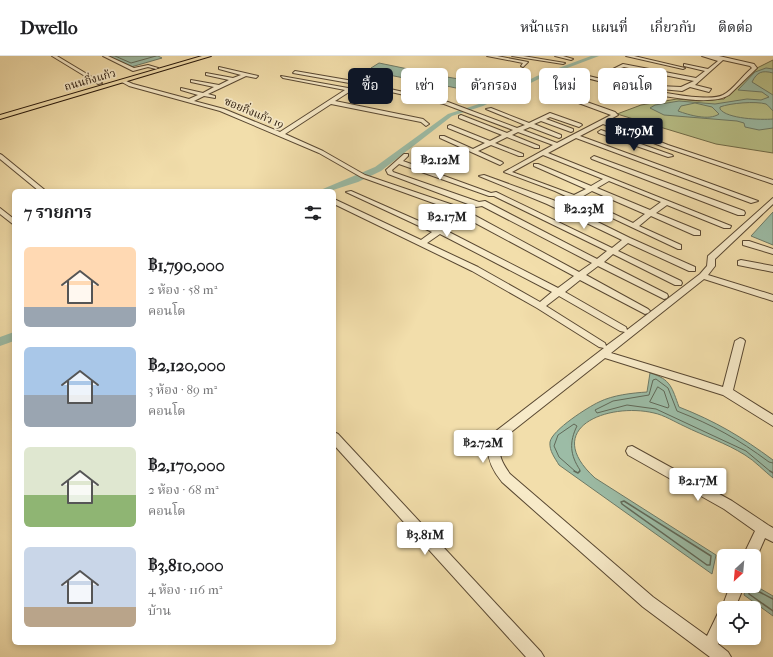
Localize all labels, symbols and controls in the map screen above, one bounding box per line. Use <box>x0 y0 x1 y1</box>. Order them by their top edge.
text: Dwello <box>20 17 78 39</box>
text: หน้าแรก <box>520 19 569 36</box>
text: แผนที่ <box>591 19 628 36</box>
text: เกี่ยวกับ <box>650 19 696 36</box>
text: ติดต่อ <box>718 19 753 36</box>
street label: ถนนกิ่งแก้ว <box>62 65 117 94</box>
chip: ซื้อ <box>348 68 393 104</box>
chip: เช่า <box>401 68 448 104</box>
chip: ตัวกรอง <box>456 68 531 104</box>
chip: ใหม่ <box>539 68 590 104</box>
chip: คอนโด <box>598 68 667 104</box>
street label: ซอยกิ่งแก้ว 19 <box>222 93 287 131</box>
pin: ฿1.79M <box>601 118 667 152</box>
text: ฿1.79M <box>615 123 653 138</box>
pin: ฿2.12M <box>407 147 473 181</box>
text: ฿2.12M <box>420 152 460 167</box>
pin: ฿2.23M <box>551 196 617 230</box>
text: ฿2.23M <box>564 201 604 216</box>
text: 7 รายการ <box>24 202 92 222</box>
icon: filters <box>302 202 324 224</box>
pin: ฿2.17M <box>414 204 480 238</box>
text: ฿2.17M <box>427 209 467 224</box>
text: ฿1,790,000 <box>148 255 224 275</box>
icon: home <box>56 263 104 311</box>
text: 2 ห้อง · 58 m² <box>148 282 217 297</box>
text: คอนโด <box>148 303 186 318</box>
text: ฿2,120,000 <box>148 355 226 375</box>
icon: home <box>56 363 104 411</box>
text: 3 ห้อง · 89 m² <box>148 382 217 397</box>
text: คอนโด <box>148 403 186 418</box>
pin: ฿2.72M <box>450 430 516 464</box>
text: ฿2.72M <box>463 435 503 450</box>
text: ฿2,170,000 <box>148 455 225 475</box>
icon: home <box>56 463 104 511</box>
pin: ฿2.17M <box>665 468 731 502</box>
text: ฿2.17M <box>678 473 718 488</box>
text: 2 ห้อง · 68 m² <box>148 482 219 497</box>
text: คอนโด <box>148 503 186 518</box>
pin: ฿3.81M <box>392 522 458 556</box>
text: ฿3.81M <box>406 527 444 542</box>
north arrow <box>717 549 761 593</box>
map controls <box>717 549 761 645</box>
text: ฿3,810,000 <box>148 555 224 575</box>
icon: home <box>56 563 104 611</box>
text: 4 ห้อง · 116 m² <box>148 582 222 597</box>
button: locate <box>717 601 761 645</box>
text: บ้าน <box>148 603 171 618</box>

